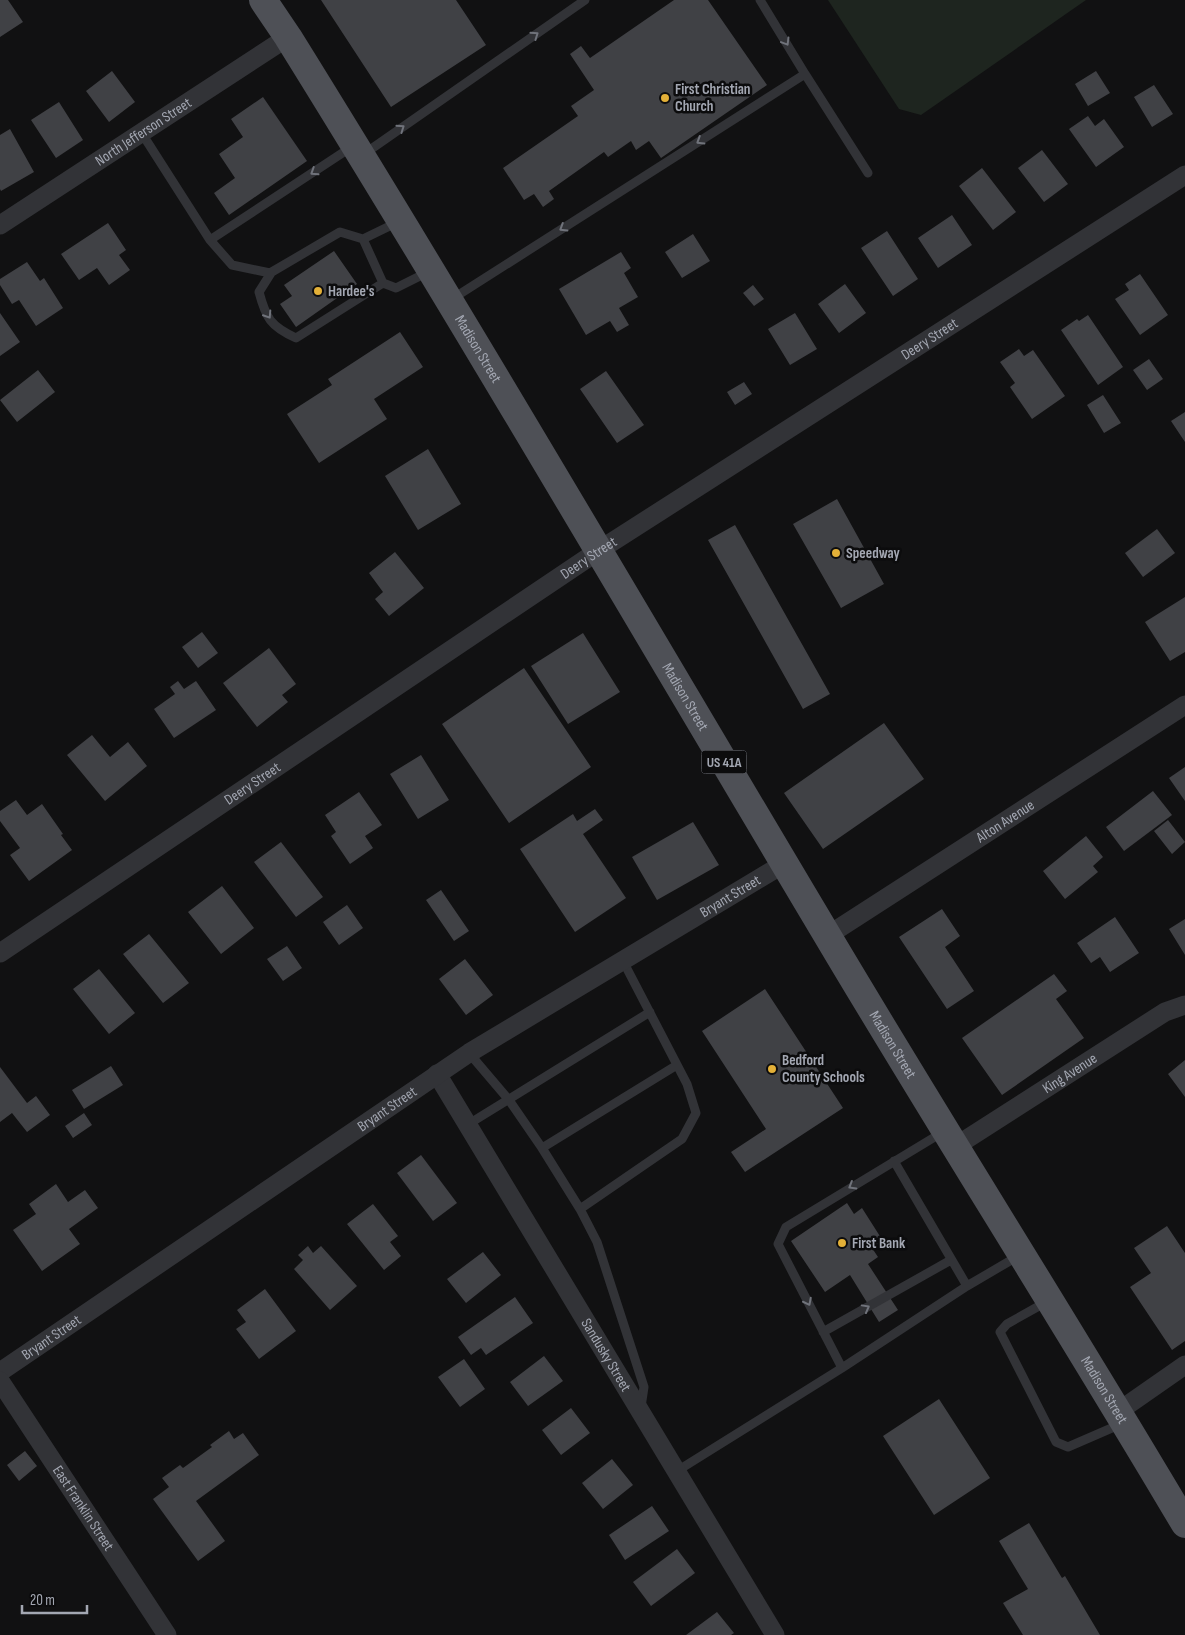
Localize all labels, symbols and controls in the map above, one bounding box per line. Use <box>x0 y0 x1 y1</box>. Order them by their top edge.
one-way arrow <box>529 32 539 41</box>
one-way arrow <box>779 36 789 45</box>
place label: First Christian Church <box>675 80 751 116</box>
marker: First Christian Church <box>659 92 671 104</box>
street label: North Jefferson Street <box>92 93 196 170</box>
one-way arrow <box>396 125 405 134</box>
one-way arrow <box>697 135 706 144</box>
one-way arrow <box>310 166 320 175</box>
one-way arrow <box>559 222 568 232</box>
place label: Hardee's <box>328 282 375 301</box>
marker: Hardee's <box>312 285 324 297</box>
one-way arrow <box>262 310 271 319</box>
street label: Madison Street <box>450 312 506 387</box>
street label: Deery Street <box>898 314 962 364</box>
street label: Deery Street <box>557 532 621 584</box>
place label: Speedway <box>846 544 901 563</box>
marker: Speedway <box>830 547 842 559</box>
street label: Madison Street <box>658 660 713 735</box>
road number: US 41A <box>702 750 746 774</box>
street label: Deery Street <box>221 758 285 809</box>
street label: Alton Avenue <box>972 796 1038 848</box>
street label: Bryant Street <box>697 871 765 922</box>
street label: Madison Street <box>865 1008 921 1083</box>
street label: King Avenue <box>1039 1049 1101 1098</box>
place label: Bedford County Schools <box>782 1051 865 1087</box>
marker: Bedford County Schools <box>766 1063 778 1075</box>
street label: Bryant Street <box>354 1082 421 1136</box>
one-way arrow <box>849 1180 858 1190</box>
place label: First Bank <box>852 1234 906 1253</box>
marker: First Bank <box>836 1237 848 1249</box>
one-way arrow <box>802 1297 812 1306</box>
one-way arrow <box>860 1304 869 1314</box>
street label: Bryant Street <box>18 1310 85 1364</box>
street label: Sandusky Street <box>577 1315 635 1396</box>
street label: Madison Street <box>1076 1353 1132 1428</box>
street label: East Franklin Street <box>48 1462 118 1555</box>
scale bar <box>22 1582 88 1614</box>
text: 20 m <box>30 1591 55 1610</box>

